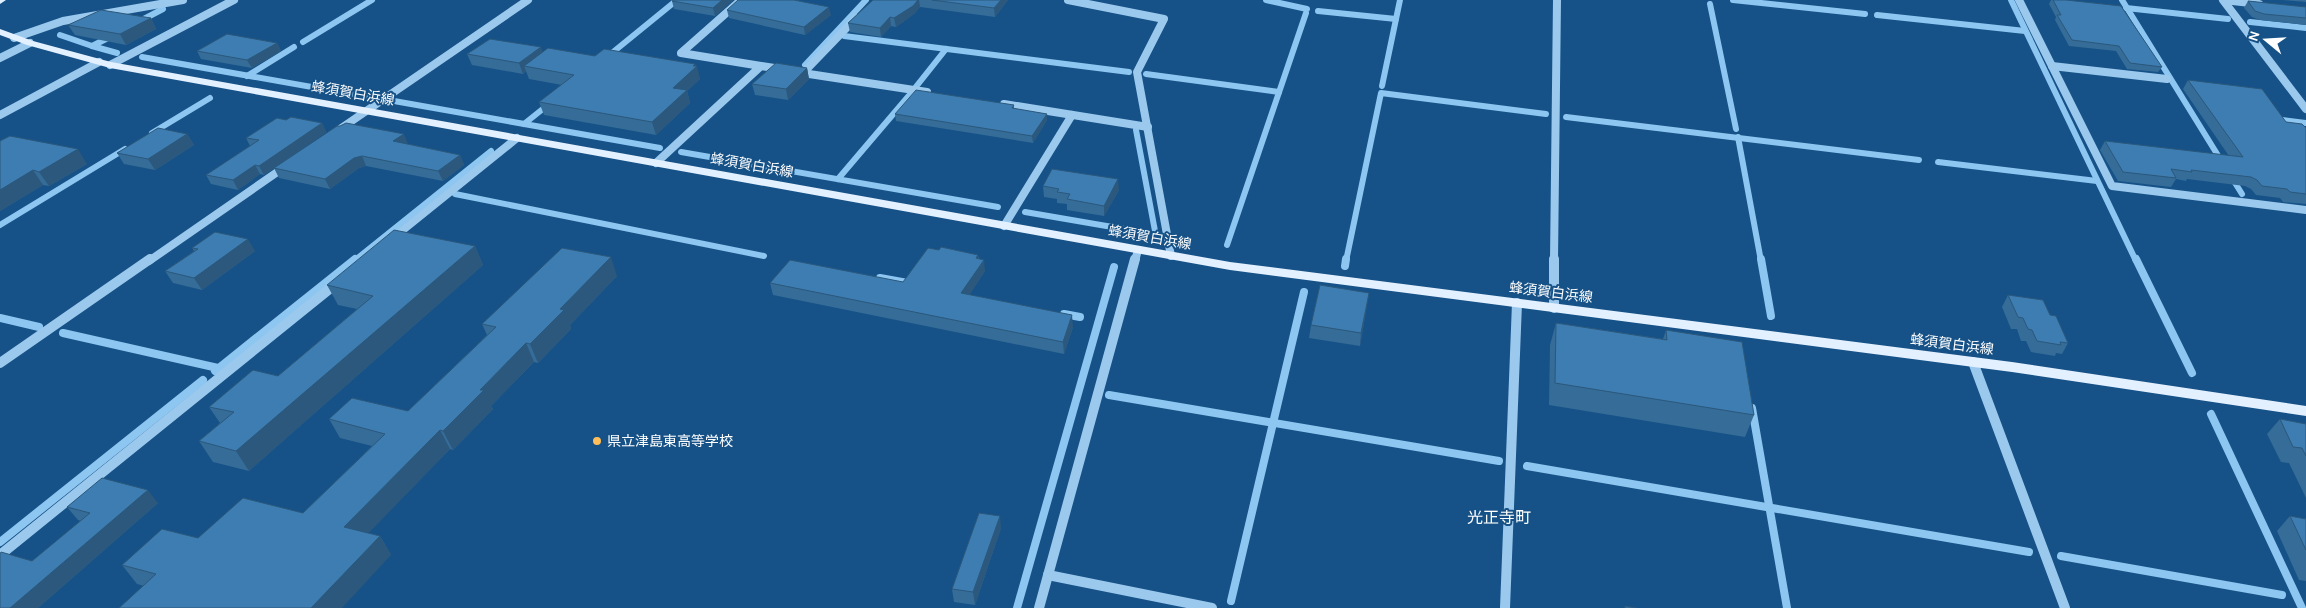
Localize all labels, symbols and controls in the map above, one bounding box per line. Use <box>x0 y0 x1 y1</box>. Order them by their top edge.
north arrow <box>2241 15 2291 65</box>
text: N <box>2244 29 2264 44</box>
street label: 蜂須賀白浜線 <box>310 78 396 109</box>
street label: 蜂須賀白浜線 <box>709 150 795 181</box>
street label: 蜂須賀白浜線 <box>1107 222 1193 253</box>
street label: 蜂須賀白浜線 <box>1508 279 1594 306</box>
street label: 蜂須賀白浜線 <box>1909 331 1995 358</box>
place label: 県立津島東高等学校 <box>607 433 733 450</box>
marker: 県立津島東高等学校 <box>591 435 603 447</box>
district label: 光正寺町 <box>1467 508 1531 527</box>

